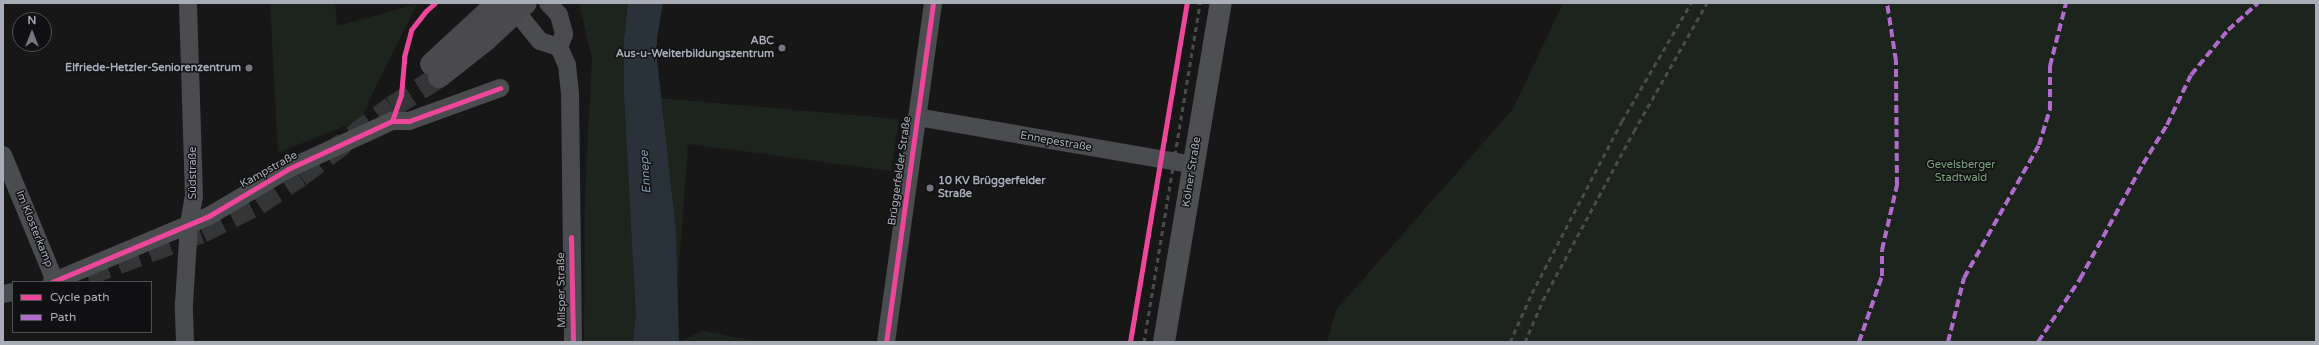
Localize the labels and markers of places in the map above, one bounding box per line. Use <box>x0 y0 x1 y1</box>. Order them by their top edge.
place label: ABC Aus-u-Weiterbildungszentrum <box>616 35 774 61</box>
marker: ABC Aus-u-Weiterbildungszentrum <box>777 43 787 53</box>
place label: Elfriede-Hetzler-Seniorenzentrum <box>65 61 241 75</box>
marker: Elfriede-Hetzler-Seniorenzentrum <box>244 63 254 73</box>
place label: 10 KV Brüggerfelder Straße <box>938 175 1046 201</box>
marker: 10 KV Brüggerfelder Straße <box>925 183 935 193</box>

